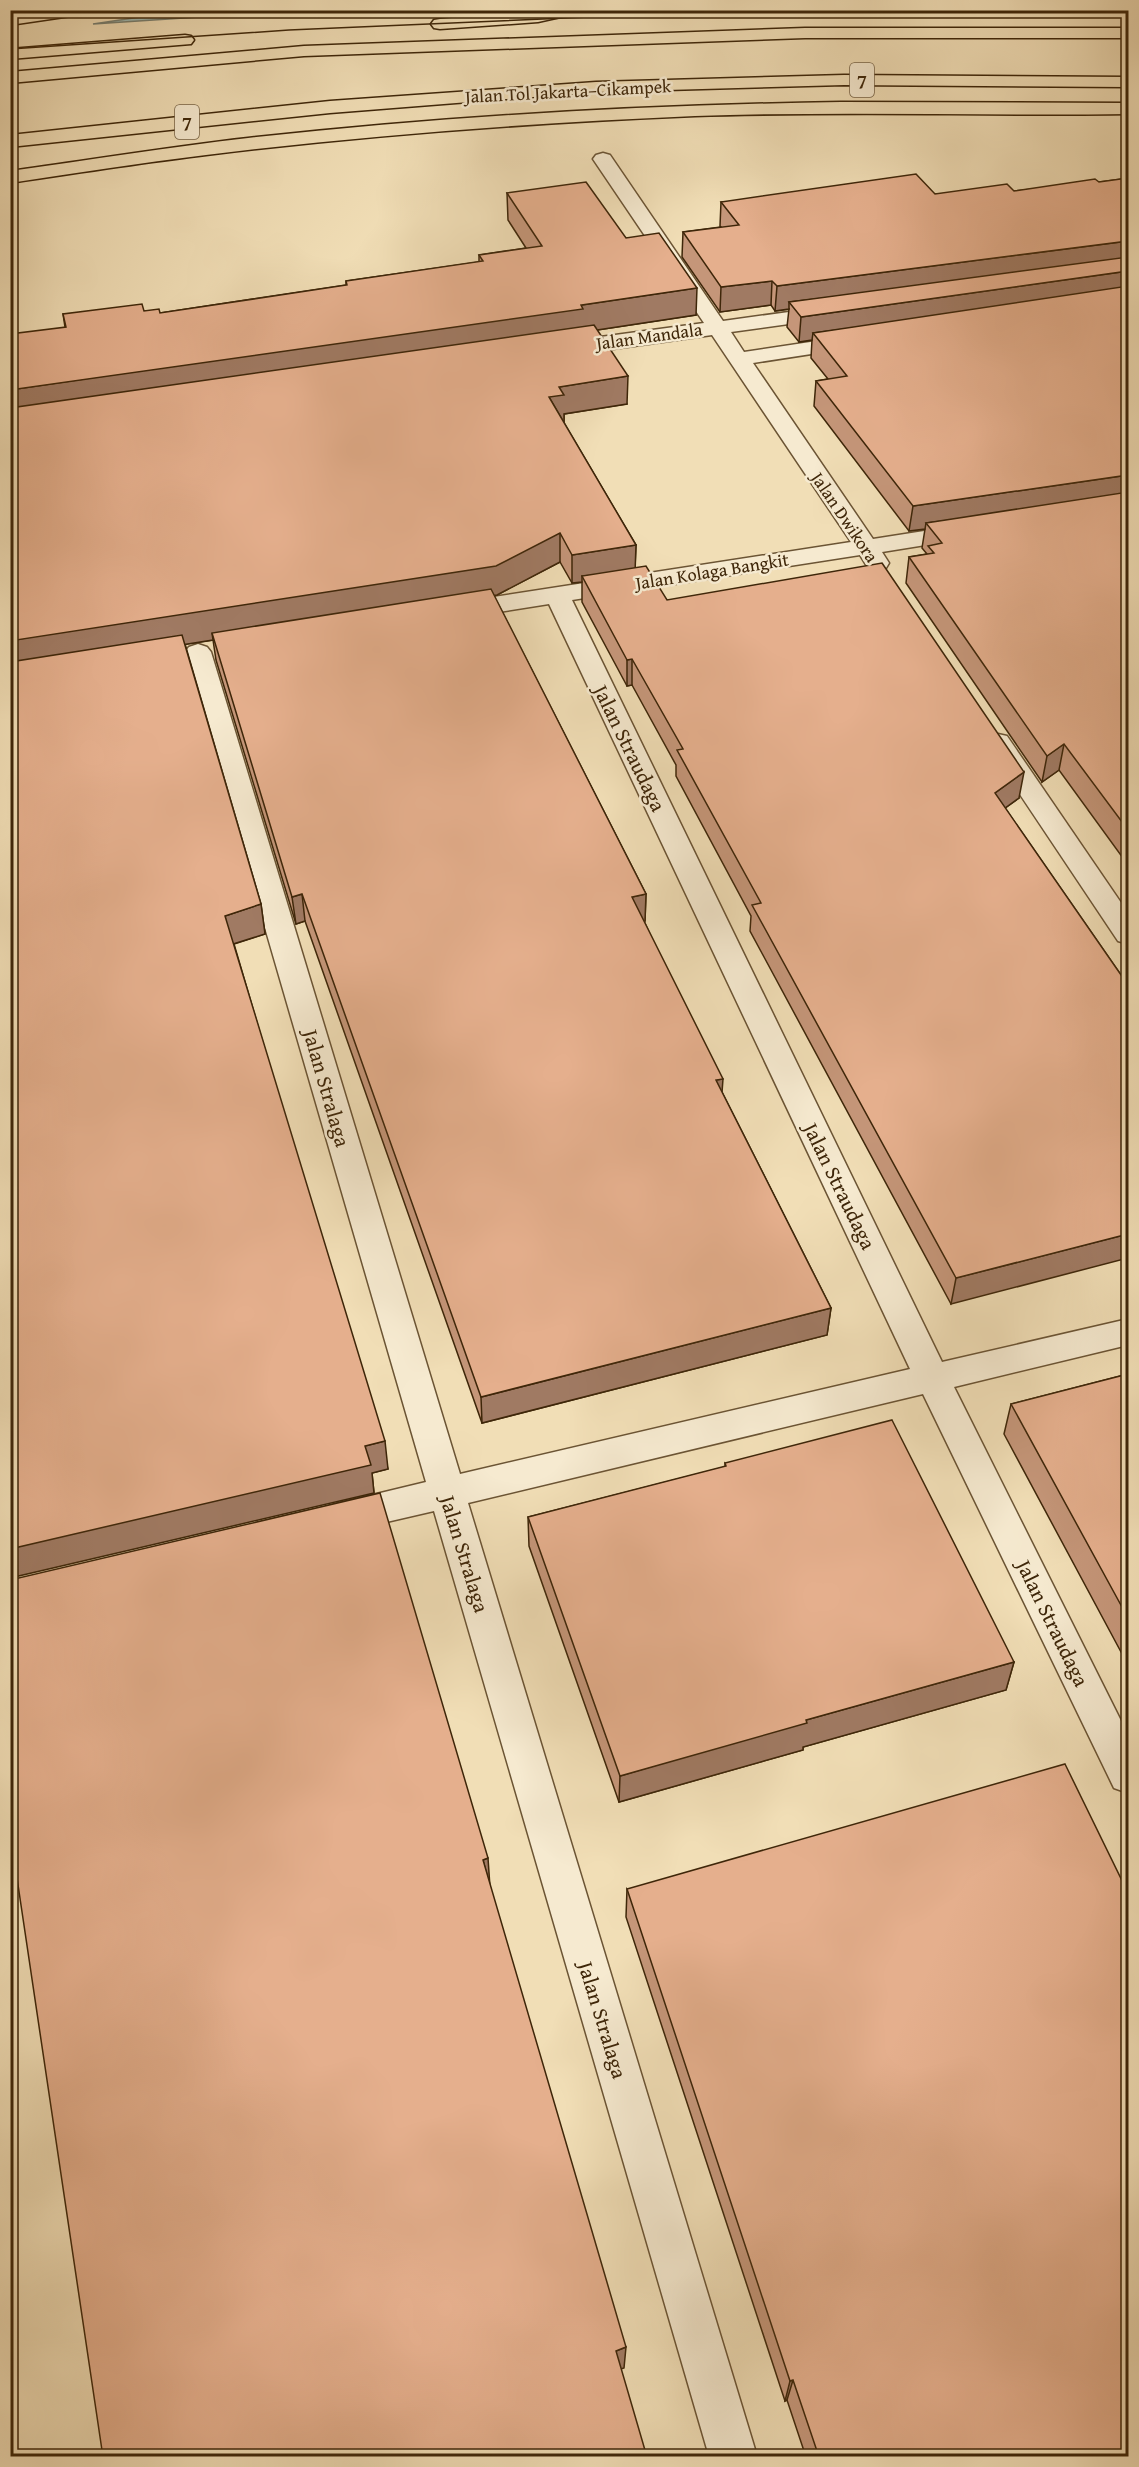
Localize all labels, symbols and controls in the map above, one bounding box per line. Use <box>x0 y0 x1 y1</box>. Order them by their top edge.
road number: 7 <box>850 63 874 97</box>
street label: Jalan Tol Jakarta–Cikampek <box>462 72 673 110</box>
road number: 7 <box>175 105 199 139</box>
street label: Jalan Mandala <box>592 315 704 357</box>
street label: Jalan Dwikora <box>804 465 886 568</box>
street label: Jalan Kolaga Bangkit <box>631 545 791 597</box>
street label: Jalan Straudaga <box>585 677 674 817</box>
street label: Jalan Stralaga <box>295 1023 359 1151</box>
street label: Jalan Straudaga <box>795 1115 884 1255</box>
street label: Jalan Stralaga <box>432 1489 498 1616</box>
street label: Jalan Straudaga <box>1008 1552 1097 1692</box>
street label: Jalan Stralaga <box>570 1955 636 2082</box>

